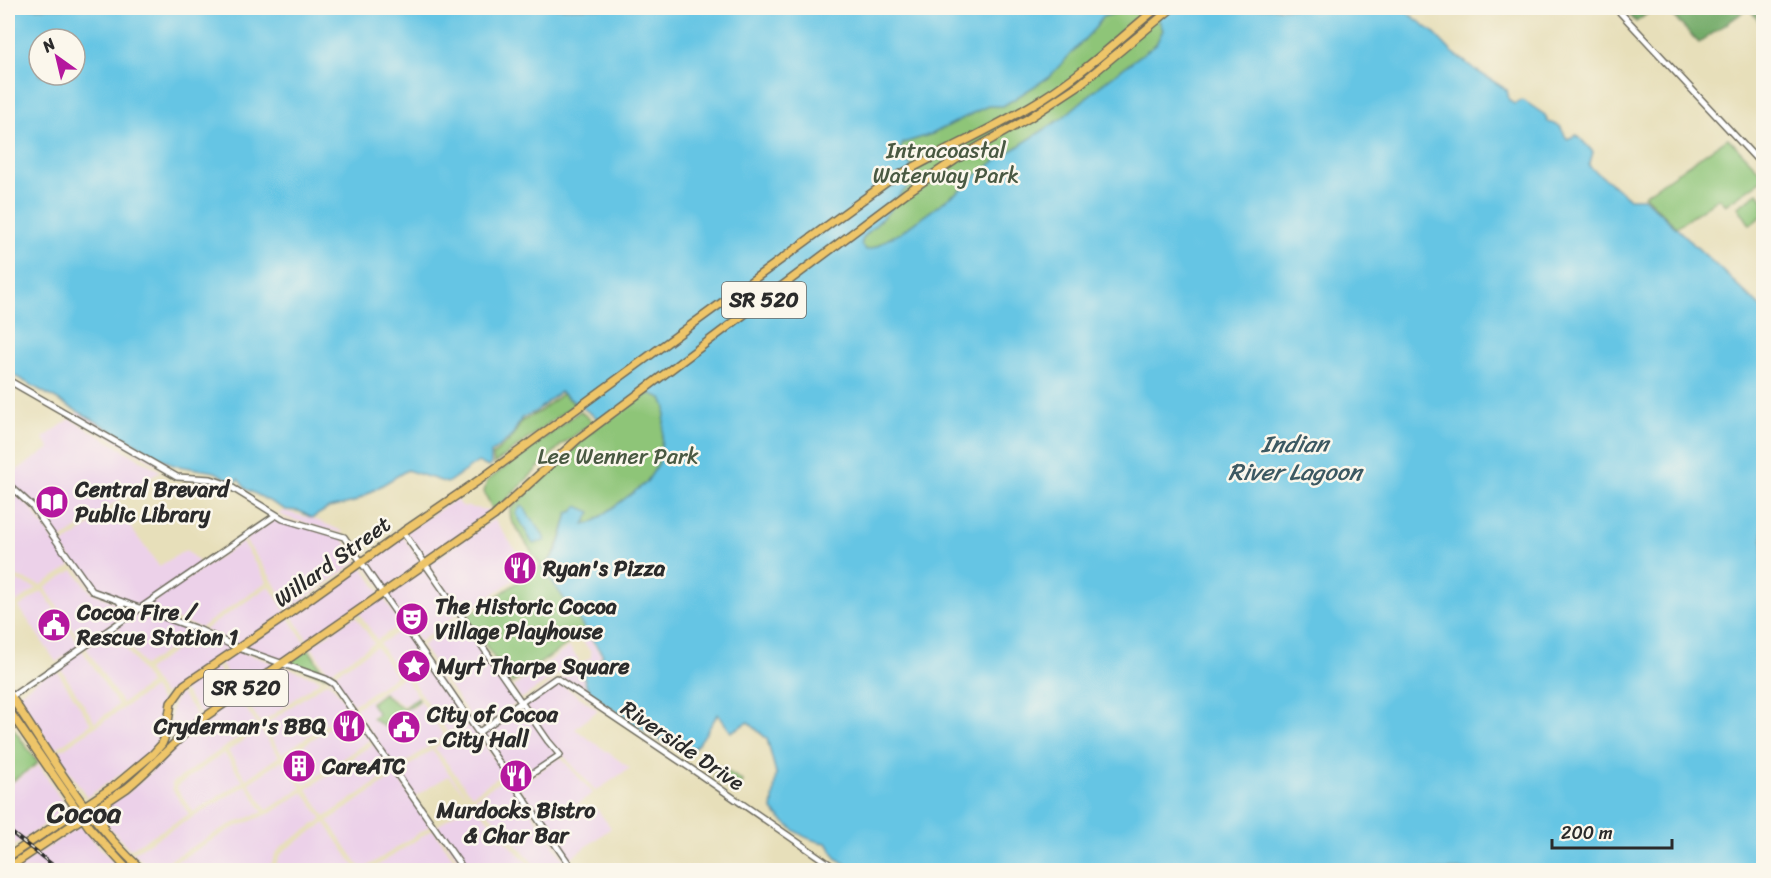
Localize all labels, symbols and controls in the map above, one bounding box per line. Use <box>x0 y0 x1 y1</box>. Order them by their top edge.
north arrow <box>27 27 87 87</box>
text: N <box>35 29 62 61</box>
park label: Intracoastal Waterway Park <box>873 131 1019 195</box>
road number: SR 520 <box>722 282 806 318</box>
water label: Indian River Lagoon <box>1228 423 1365 493</box>
park label: Lee Wenner Park <box>537 437 699 476</box>
place label: Central Brevard Public Library <box>74 470 231 534</box>
library icon: Central Brevard Public Library <box>34 484 70 520</box>
street label: Willard Street <box>265 505 400 618</box>
place label: Ryan's Pizza <box>542 549 666 588</box>
restaurant icon: Ryan's Pizza <box>502 550 538 586</box>
place label: The Historic Cocoa Village Playhouse <box>435 587 617 651</box>
place label: Cocoa Fire / Rescue Station 1 <box>76 593 239 657</box>
theatre icon: The Historic Cocoa Village Playhouse <box>394 601 430 637</box>
public building icon: Cocoa Fire / Rescue Station 1 <box>36 607 72 643</box>
place label: Myrt Tharpe Square <box>436 647 630 686</box>
place icon: Myrt Tharpe Square <box>396 648 432 684</box>
road number: SR 520 <box>204 670 288 706</box>
street label: Riverside Drive <box>613 689 753 802</box>
place label: City of Cocoa - City Hall <box>426 695 559 759</box>
place label: Cryderman's BBQ <box>153 707 327 746</box>
restaurant icon: Cryderman's BBQ <box>331 708 367 744</box>
public building icon: City of Cocoa - City Hall <box>386 709 422 745</box>
place label: CareATC <box>321 747 406 786</box>
building icon: CareATC <box>281 748 317 784</box>
restaurant icon: Murdocks Bistro & Char Bar <box>498 758 534 794</box>
district label: Cocoa <box>46 788 122 837</box>
place label: Murdocks Bistro & Char Bar <box>436 791 596 855</box>
scale bar <box>1552 812 1672 850</box>
text: 200 m <box>1561 817 1613 849</box>

